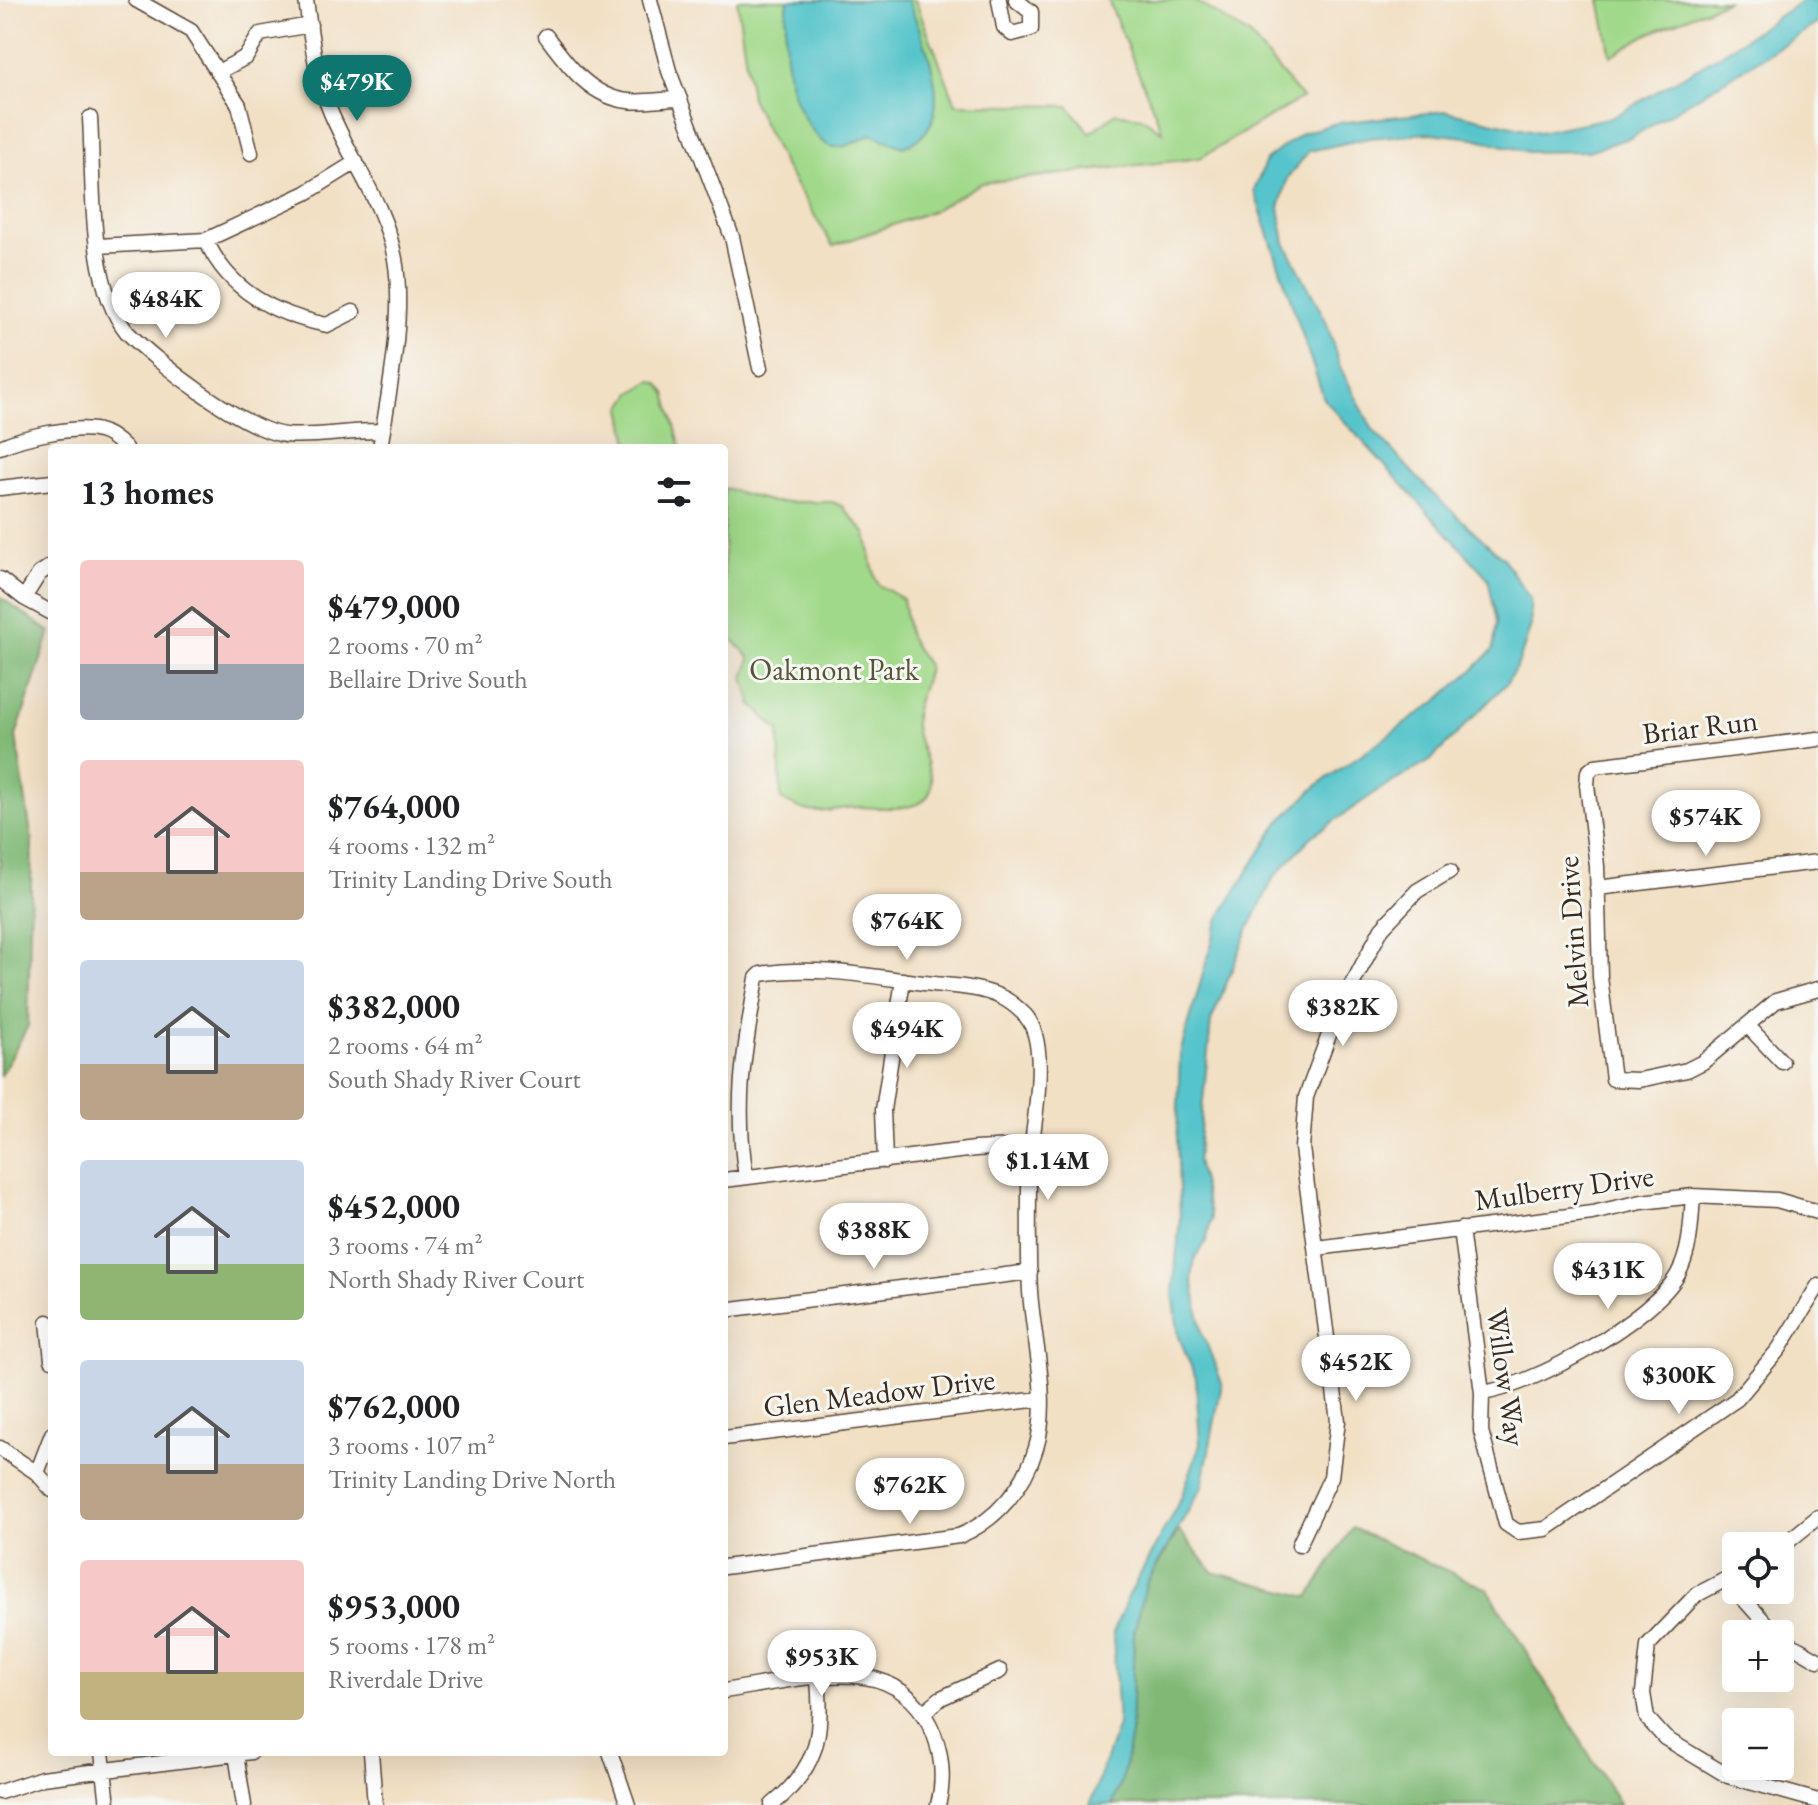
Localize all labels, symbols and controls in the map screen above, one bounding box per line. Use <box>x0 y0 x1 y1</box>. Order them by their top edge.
pin: $479K <box>301 55 413 123</box>
text: $479K <box>320 64 394 98</box>
pin: $484K <box>110 272 222 340</box>
text: $484K <box>129 281 203 315</box>
text: 13 homes <box>80 470 214 514</box>
icon: filters <box>652 470 696 514</box>
text: $479,000 <box>328 584 460 628</box>
icon: home <box>144 592 240 688</box>
text: 2 rooms · 70 m² <box>328 628 483 662</box>
park label: Oakmont Park <box>749 650 920 689</box>
text: Bellaire Drive South <box>328 662 528 696</box>
street label: Briar Run <box>1640 700 1760 753</box>
text: $764,000 <box>328 784 460 828</box>
pin: $574K <box>1650 790 1762 858</box>
icon: home <box>144 792 240 888</box>
text: $574K <box>1669 799 1743 833</box>
text: 4 rooms · 132 m² <box>328 828 495 862</box>
street label: Melvin Drive <box>1548 855 1597 1009</box>
text: Trinity Landing Drive South <box>328 862 613 896</box>
pin: $764K <box>851 894 963 962</box>
text: $764K <box>870 903 944 937</box>
pin: $382K <box>1287 980 1399 1048</box>
text: $382,000 <box>328 984 460 1028</box>
text: $382K <box>1306 989 1380 1023</box>
icon: home <box>144 992 240 1088</box>
pin: $494K <box>851 1002 963 1070</box>
text: $494K <box>870 1011 944 1045</box>
text: 2 rooms · 64 m² <box>328 1028 483 1062</box>
text: South Shady River Court <box>328 1062 581 1096</box>
pin: $1.14M <box>983 1134 1113 1202</box>
text: $1.14M <box>1006 1143 1090 1177</box>
street label: Mulberry Drive <box>1472 1156 1656 1219</box>
text: $452,000 <box>328 1184 460 1228</box>
icon: home <box>144 1192 240 1288</box>
pin: $388K <box>818 1203 930 1271</box>
text: $388K <box>837 1212 911 1246</box>
text: 3 rooms · 74 m² <box>328 1228 483 1262</box>
pin: $431K <box>1552 1243 1664 1311</box>
text: $431K <box>1571 1252 1645 1286</box>
text: North Shady River Court <box>328 1262 584 1296</box>
street label: Willow Way <box>1478 1305 1536 1449</box>
pin: $452K <box>1300 1335 1412 1403</box>
text: $452K <box>1319 1344 1393 1378</box>
pin: $300K <box>1623 1348 1735 1416</box>
text: $300K <box>1642 1357 1716 1391</box>
street label: Glen Meadow Drive <box>761 1359 997 1426</box>
text: $762,000 <box>328 1384 460 1428</box>
icon: home <box>144 1392 240 1488</box>
text: 3 rooms · 107 m² <box>328 1428 495 1462</box>
pin: $762K <box>854 1458 966 1526</box>
text: Trinity Landing Drive North <box>328 1462 616 1496</box>
text: $762K <box>873 1467 947 1501</box>
map controls <box>1722 1532 1794 1780</box>
button: locate <box>1722 1532 1794 1604</box>
text: $953,000 <box>328 1584 460 1628</box>
icon: home <box>144 1592 240 1688</box>
button: + <box>1722 1620 1794 1692</box>
text: 5 rooms · 178 m² <box>328 1628 495 1662</box>
pin: $953K <box>766 1630 878 1698</box>
text: $953K <box>785 1639 859 1673</box>
text: Riverdale Drive <box>328 1662 483 1696</box>
button: − <box>1722 1708 1794 1780</box>

